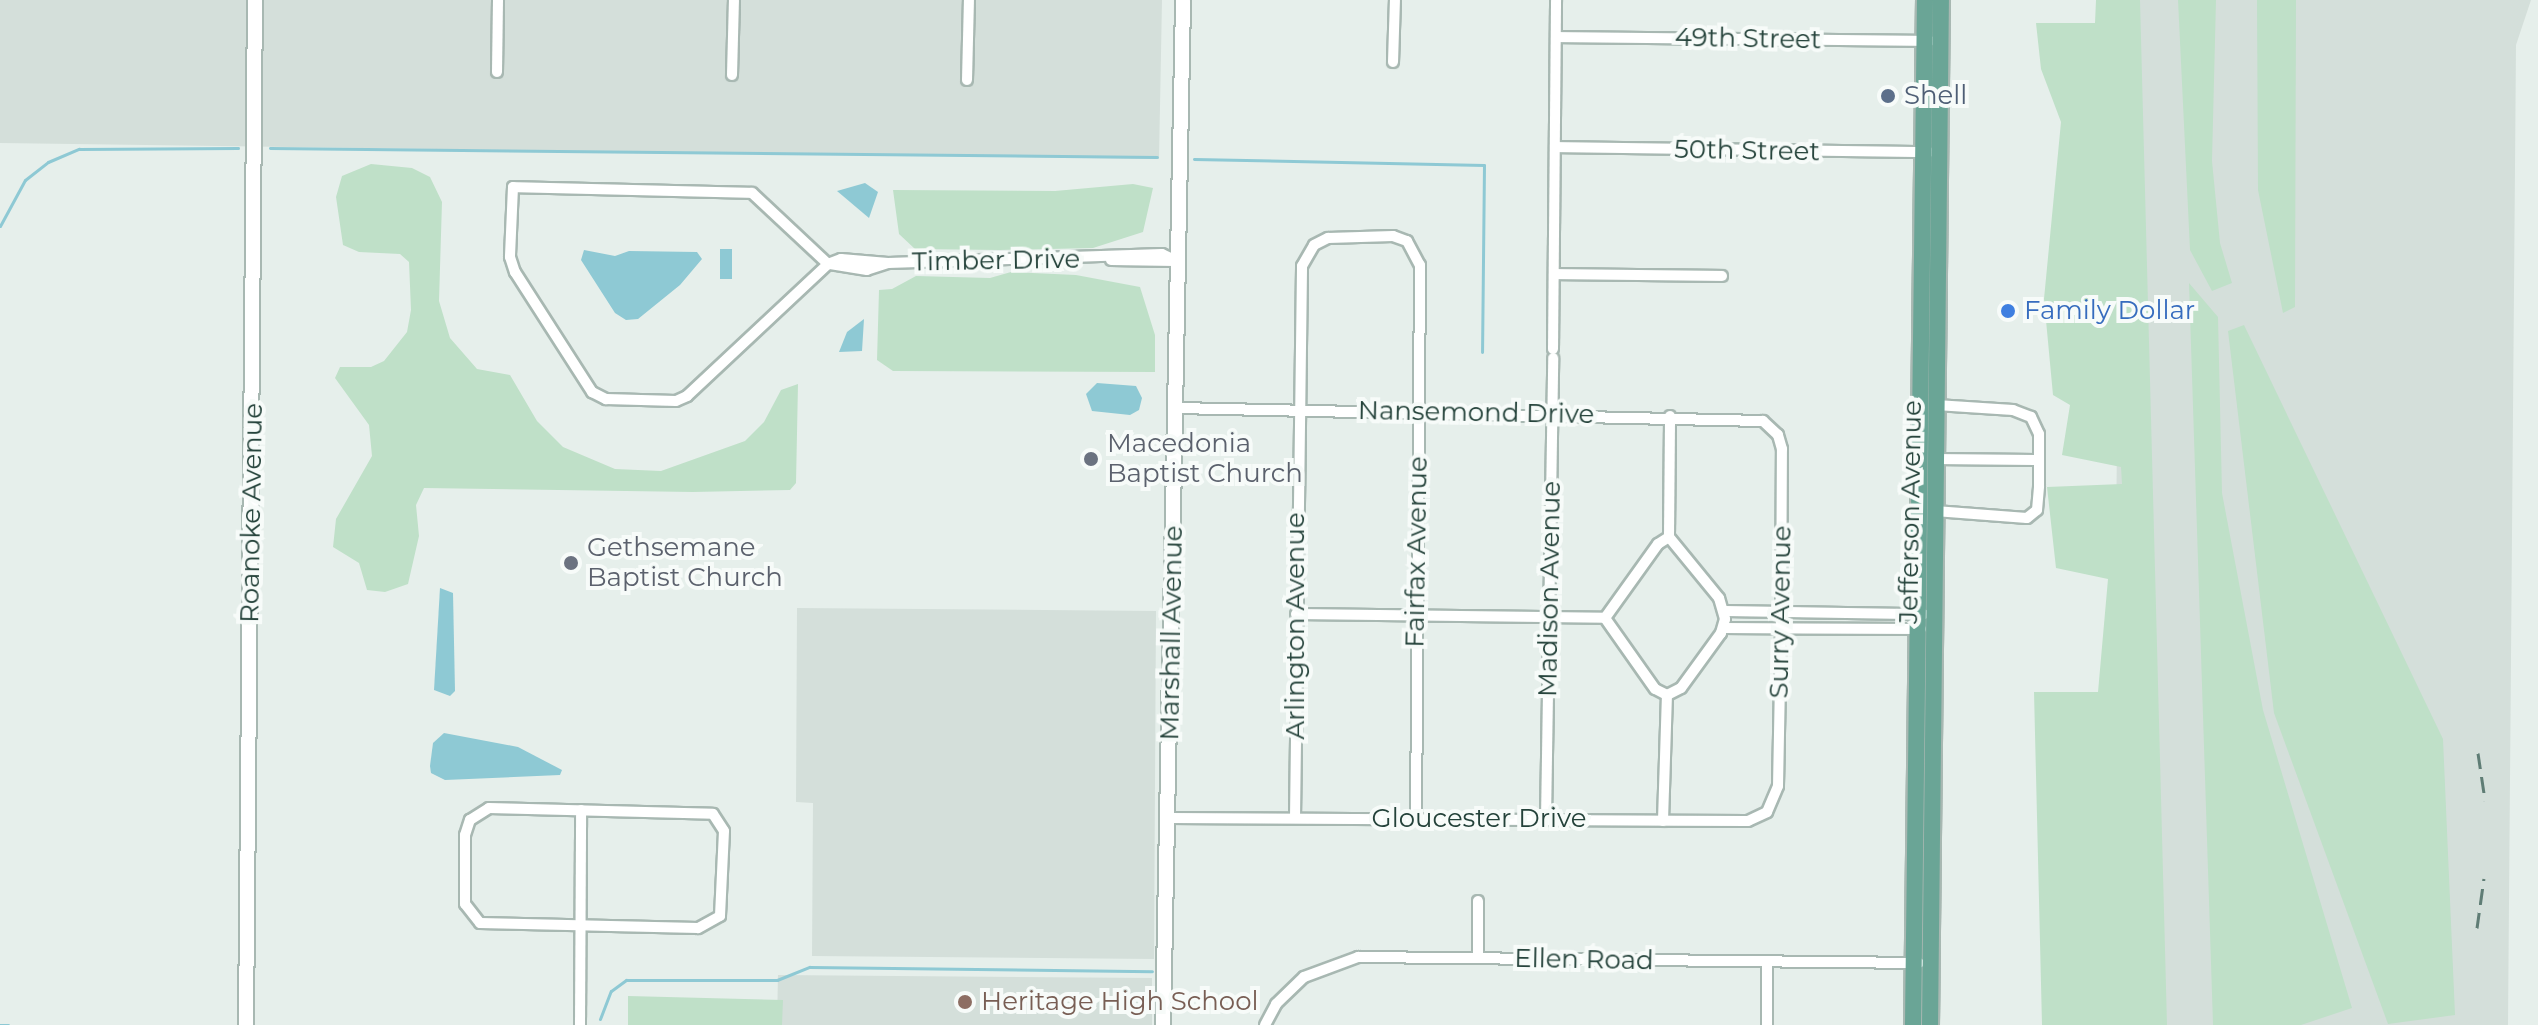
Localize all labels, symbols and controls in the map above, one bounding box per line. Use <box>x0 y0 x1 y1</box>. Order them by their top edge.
street label: 49th Street <box>1674 22 1822 56</box>
place label: Shell <box>1904 80 1967 112</box>
marker: Shell <box>1879 87 1897 105</box>
street label: 50th Street <box>1674 134 1820 168</box>
street label: Timber Drive <box>912 244 1080 278</box>
place label: Family Dollar <box>2024 295 2195 327</box>
marker: Family Dollar <box>1999 302 2017 320</box>
street label: Nansemond Drive <box>1358 395 1594 431</box>
street label: Jefferson Avenue <box>1893 400 1929 624</box>
street label: Roanoke Avenue <box>234 403 270 623</box>
place label: Macedonia Baptist Church <box>1107 428 1303 490</box>
marker: Macedonia Baptist Church <box>1082 450 1100 468</box>
street label: Fairfax Avenue <box>1400 456 1434 648</box>
street label: Madison Avenue <box>1533 481 1567 697</box>
street label: Arlington Avenue <box>1280 512 1312 740</box>
street label: Marshall Avenue <box>1155 525 1189 741</box>
street label: Surry Avenue <box>1764 525 1798 699</box>
place label: Gethsemane Baptist Church <box>587 532 783 594</box>
marker: Gethsemane Baptist Church <box>562 554 580 572</box>
street label: Gloucester Drive <box>1372 803 1586 835</box>
street label: Ellen Road <box>1514 943 1654 977</box>
place label: Heritage High School <box>981 986 1258 1018</box>
marker: Heritage High School <box>956 993 974 1011</box>

